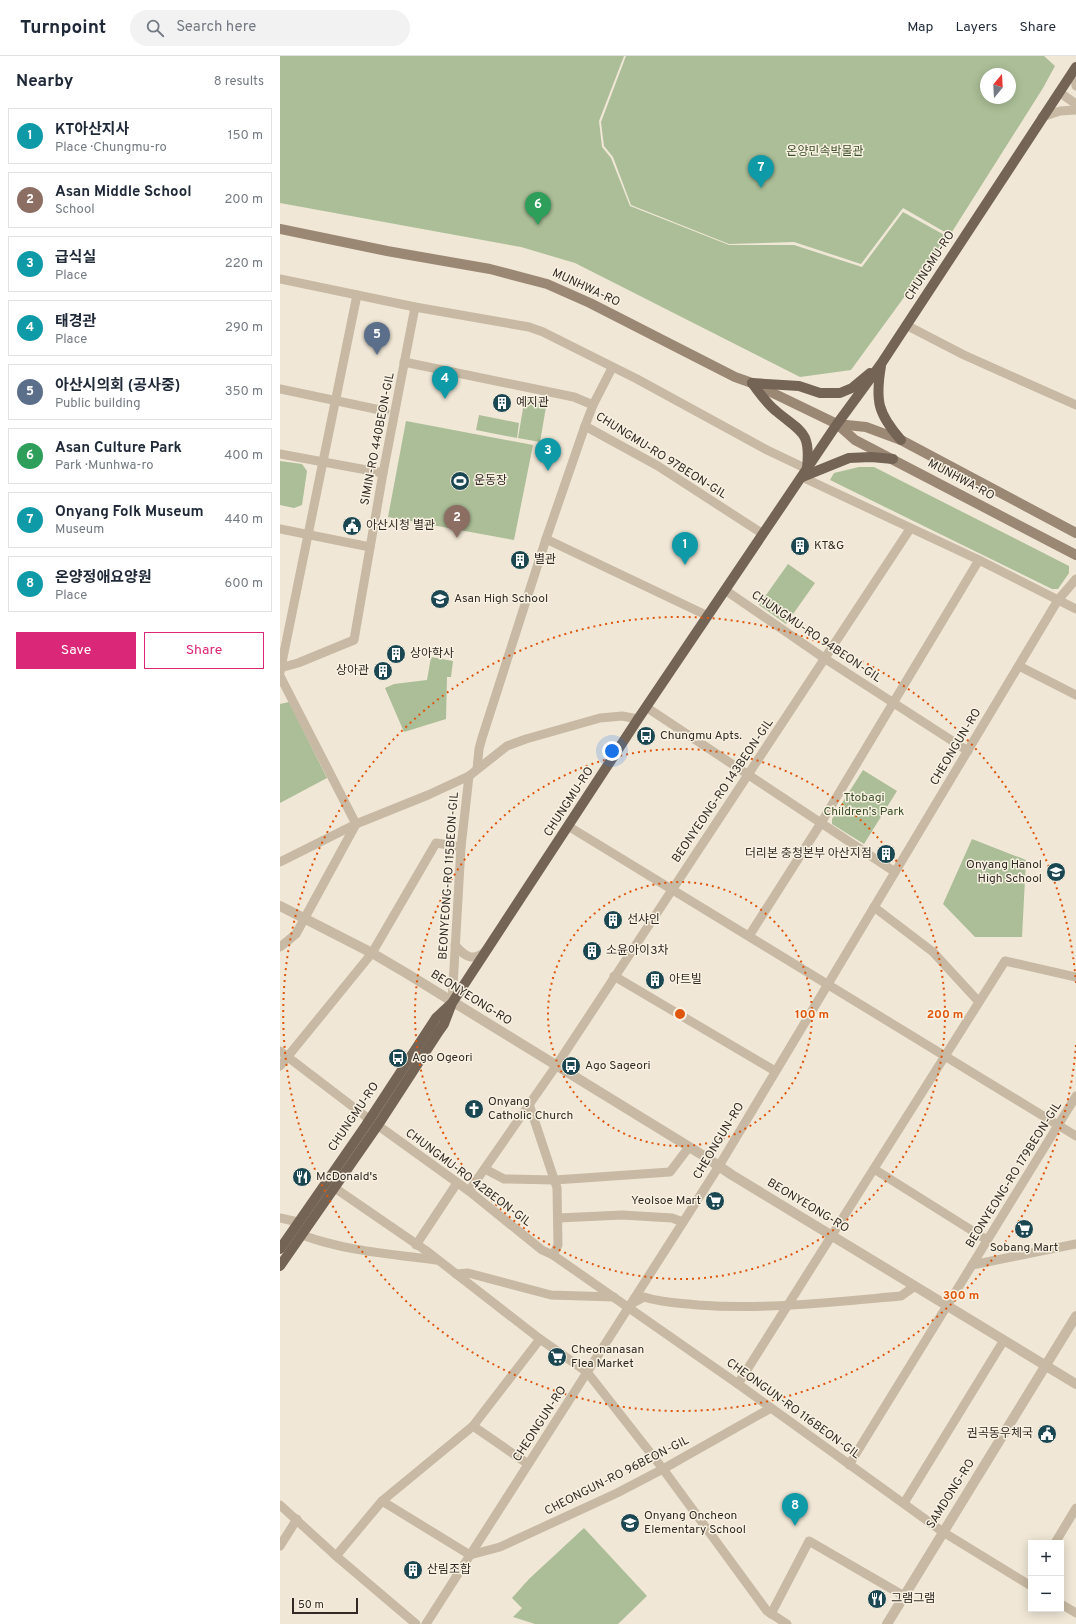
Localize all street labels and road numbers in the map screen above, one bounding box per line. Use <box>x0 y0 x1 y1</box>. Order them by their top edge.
street label: CHUNGMU-RO <box>901 228 959 304</box>
street label: MUNHWA-RO <box>549 265 623 311</box>
street label: SIMIN-RO 440BEON-GIL <box>357 371 399 507</box>
street label: CHUNGMU-RO 97BEON-GIL <box>592 409 730 503</box>
street label: MUNHWA-RO <box>925 456 997 504</box>
street label: CHUNGMU-RO 94BEON-GIL <box>748 587 884 687</box>
street label: CHEONGUN-RO <box>927 706 985 788</box>
street label: BEONYEONG-RO 143BEON-GIL <box>669 716 777 866</box>
street label: CHUNGMU-RO <box>540 764 598 840</box>
street label: BEONYEONG-RO 115BEON-GIL <box>435 791 463 960</box>
street label: BEONYEONG-RO <box>427 967 515 1029</box>
street label: CHUNGMU-RO <box>325 1079 383 1155</box>
street label: BEONYEONG-RO 179BEON-GIL <box>962 1099 1066 1251</box>
street label: CHEONGUN-RO <box>690 1100 748 1182</box>
street label: CHUNGMU-RO 42BEON-GIL <box>402 1125 534 1231</box>
street label: BEONYEONG-RO <box>764 1175 852 1237</box>
street label: CHEONGUN-RO 116BEON-GIL <box>723 1355 863 1463</box>
street label: CHEONGUN-RO <box>510 1383 570 1465</box>
street label: CHEONGUN-RO 96BEON-GIL <box>542 1432 692 1519</box>
street label: SAMDONG-RO <box>923 1456 979 1532</box>

